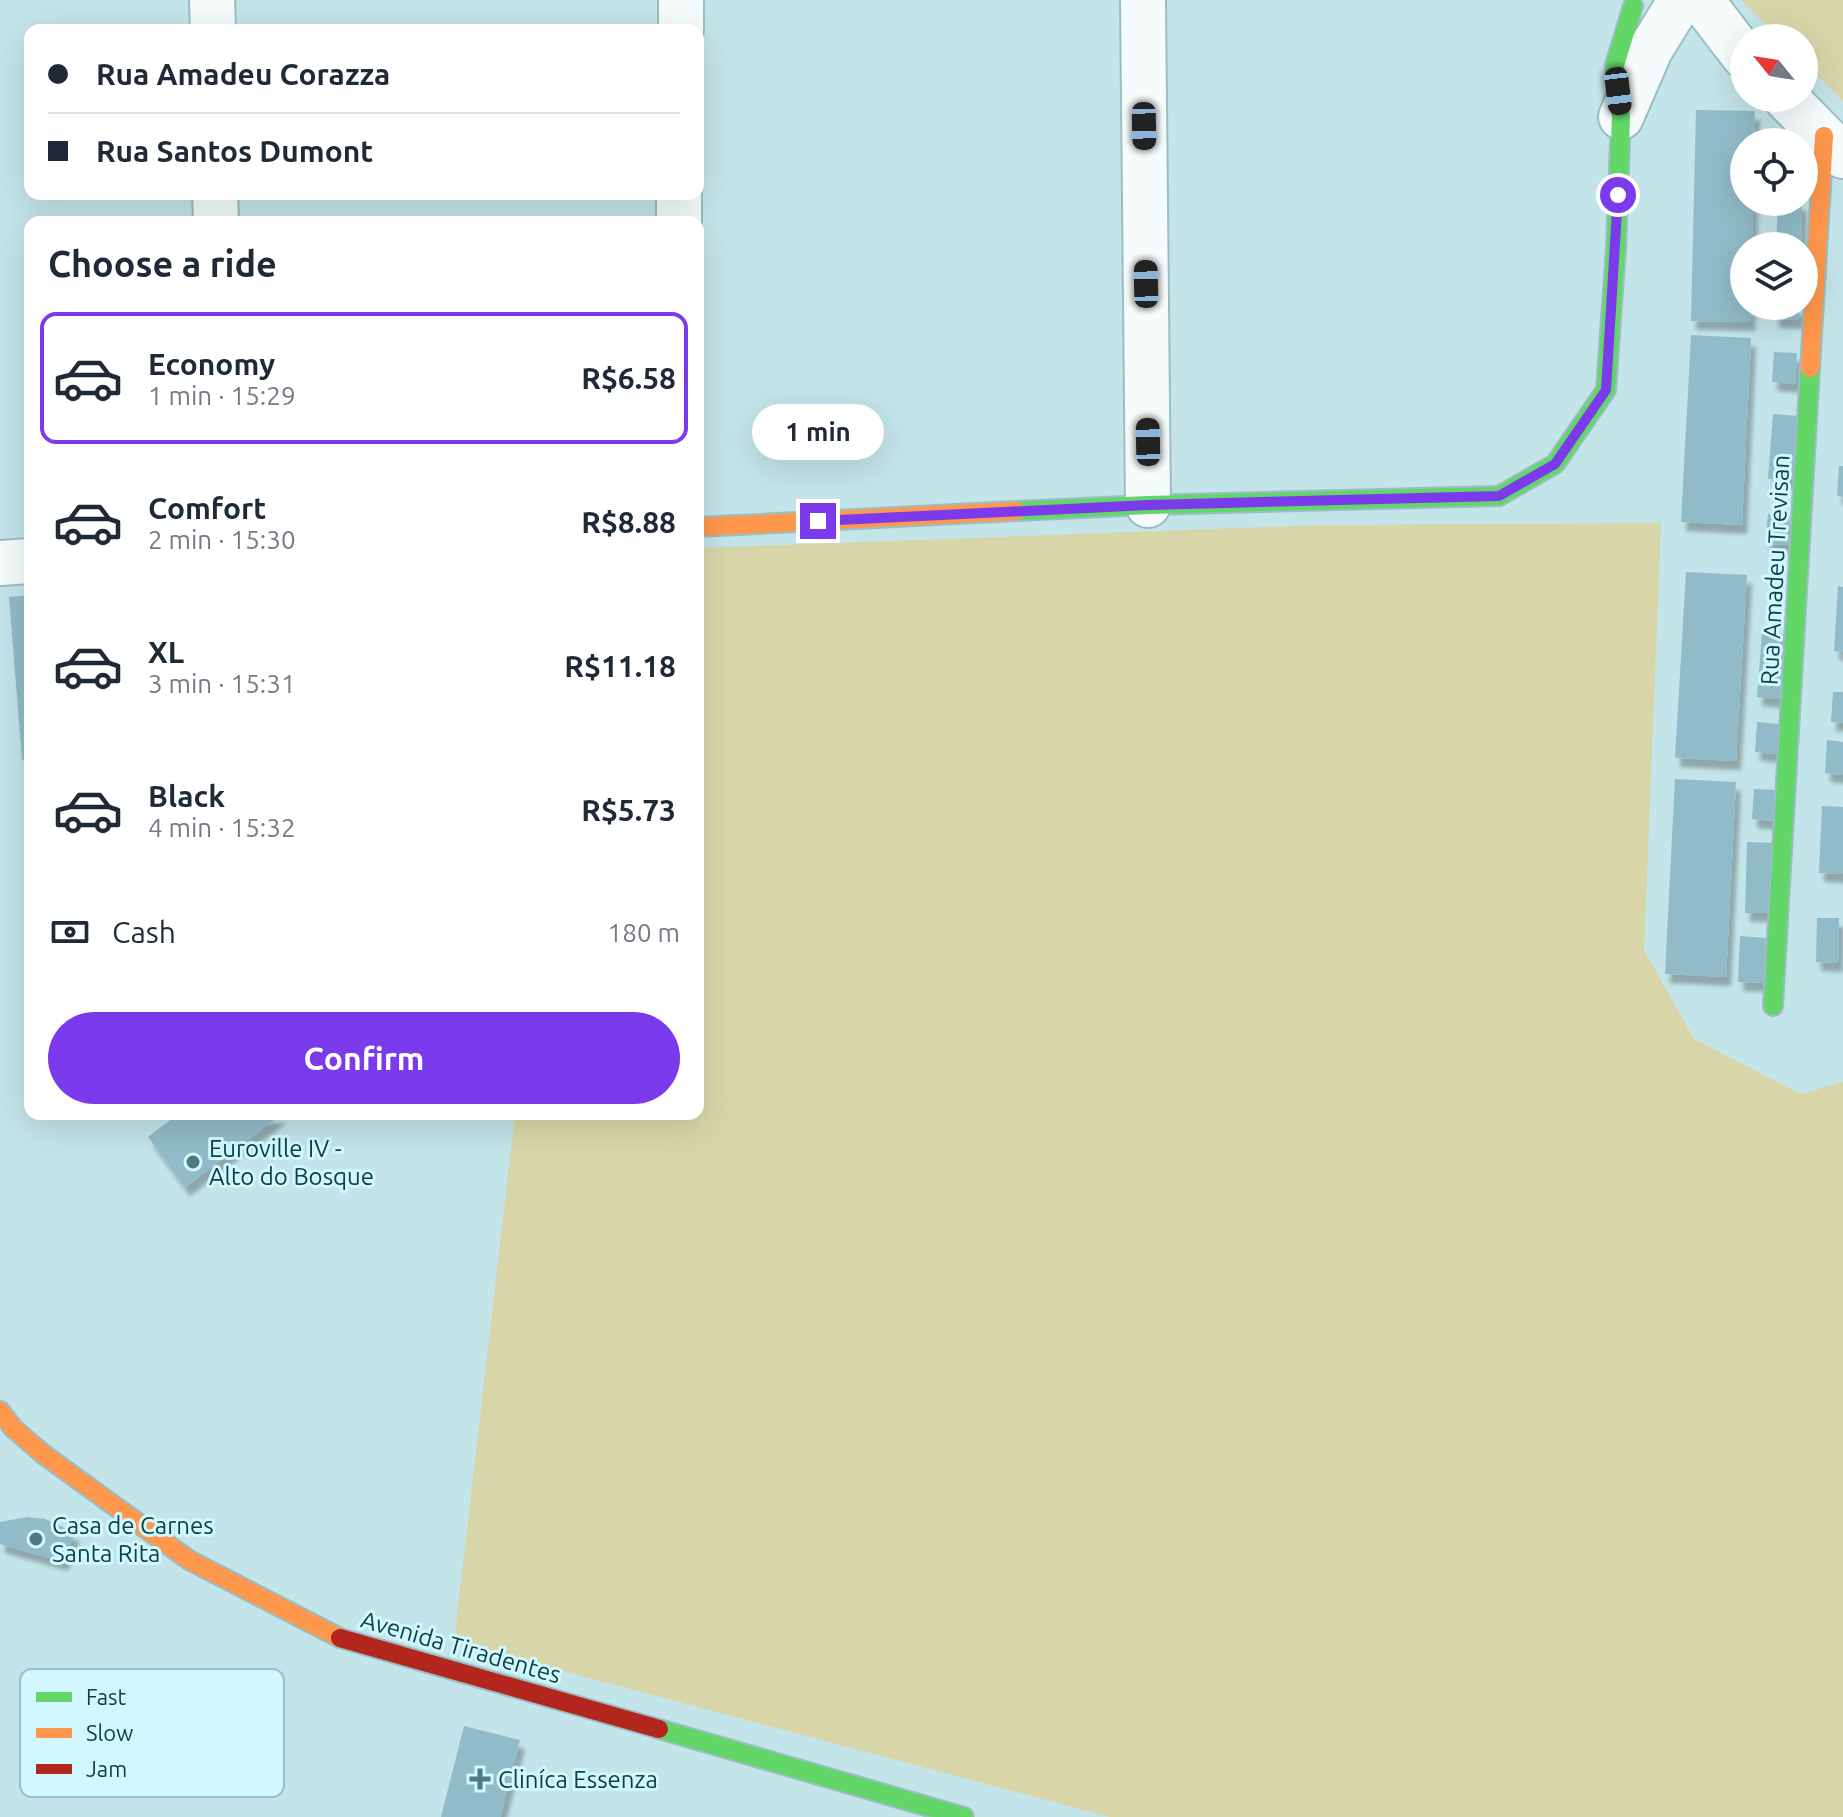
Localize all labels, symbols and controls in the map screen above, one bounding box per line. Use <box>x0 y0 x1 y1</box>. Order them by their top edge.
north arrow <box>1730 24 1818 112</box>
map controls <box>1730 24 1818 320</box>
text: Rua Amadeu Corazza <box>96 57 390 91</box>
car <box>1603 66 1633 116</box>
car <box>1132 102 1156 150</box>
button: locate <box>1730 128 1818 216</box>
text: Rua Santos Dumont <box>96 134 373 168</box>
route start <box>1600 177 1636 213</box>
button: layers <box>1730 232 1818 320</box>
text: Choose a ride <box>48 243 277 284</box>
car <box>1134 260 1158 308</box>
icon: car <box>52 342 124 414</box>
text: Economy <box>148 347 275 381</box>
text: R$6.58 <box>581 361 676 395</box>
text: 1 min · 15:29 <box>148 381 296 410</box>
callout: 1 min <box>752 405 884 461</box>
text: 1 min <box>785 417 851 446</box>
car <box>1136 418 1160 466</box>
street label: Rua Amadeu Trevisan <box>1755 454 1795 686</box>
icon: car <box>52 486 124 558</box>
text: Comfort <box>148 491 266 525</box>
route end <box>800 503 836 539</box>
text: R$8.88 <box>581 505 676 539</box>
text: 2 min · 15:30 <box>148 525 296 554</box>
icon: car <box>52 630 124 702</box>
text: XL <box>148 635 184 669</box>
text: R$11.18 <box>564 649 676 683</box>
text: 3 min · 15:31 <box>148 669 296 698</box>
icon: car <box>52 774 124 846</box>
text: Black <box>148 779 225 813</box>
text: R$5.73 <box>581 793 676 827</box>
text: 4 min · 15:32 <box>148 813 296 842</box>
icon: cash <box>48 910 92 954</box>
text: Cash <box>112 915 176 949</box>
text: 180 m <box>608 918 680 947</box>
button: Confirm <box>48 1012 680 1104</box>
place label: Euroville IV - Alto do Bosque <box>209 1135 374 1190</box>
marker: Euroville IV - Alto do Bosque <box>184 1153 202 1171</box>
place label: Casa de Carnes Santa Rita <box>52 1512 214 1567</box>
marker: Casa de Carnes Santa Rita <box>27 1530 45 1548</box>
street label: Avenida Tiradentes <box>358 1606 564 1688</box>
legend <box>20 1669 284 1797</box>
text: Fast <box>86 1684 127 1709</box>
text: Slow <box>86 1720 133 1745</box>
text: Jam <box>86 1756 127 1781</box>
place label: Cliníca Essenza <box>498 1766 658 1793</box>
marker: Cliníca Essenza <box>469 1768 491 1790</box>

